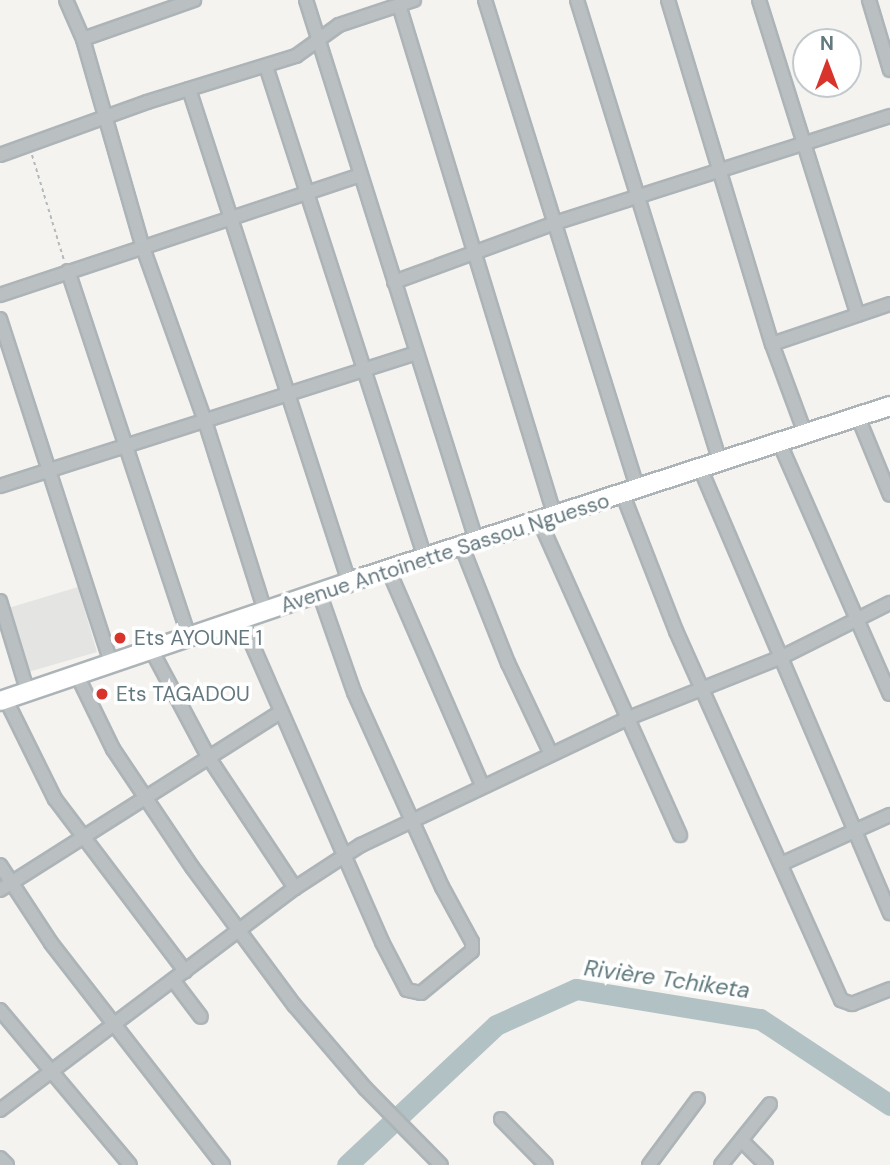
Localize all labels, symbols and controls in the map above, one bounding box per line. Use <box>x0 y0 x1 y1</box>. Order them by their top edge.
north arrow <box>792 28 862 98</box>
text: N <box>820 31 834 56</box>
street label: Avenue Antoinette Sassou Nguesso <box>277 488 613 618</box>
place label: Ets AYOUNE 1 <box>134 625 262 651</box>
marker: Ets AYOUNE 1 <box>112 630 128 646</box>
place label: Ets TAGADOU <box>116 681 250 707</box>
marker: Ets TAGADOU <box>94 686 110 702</box>
water label: Rivière Tchiketa <box>582 954 752 1004</box>

